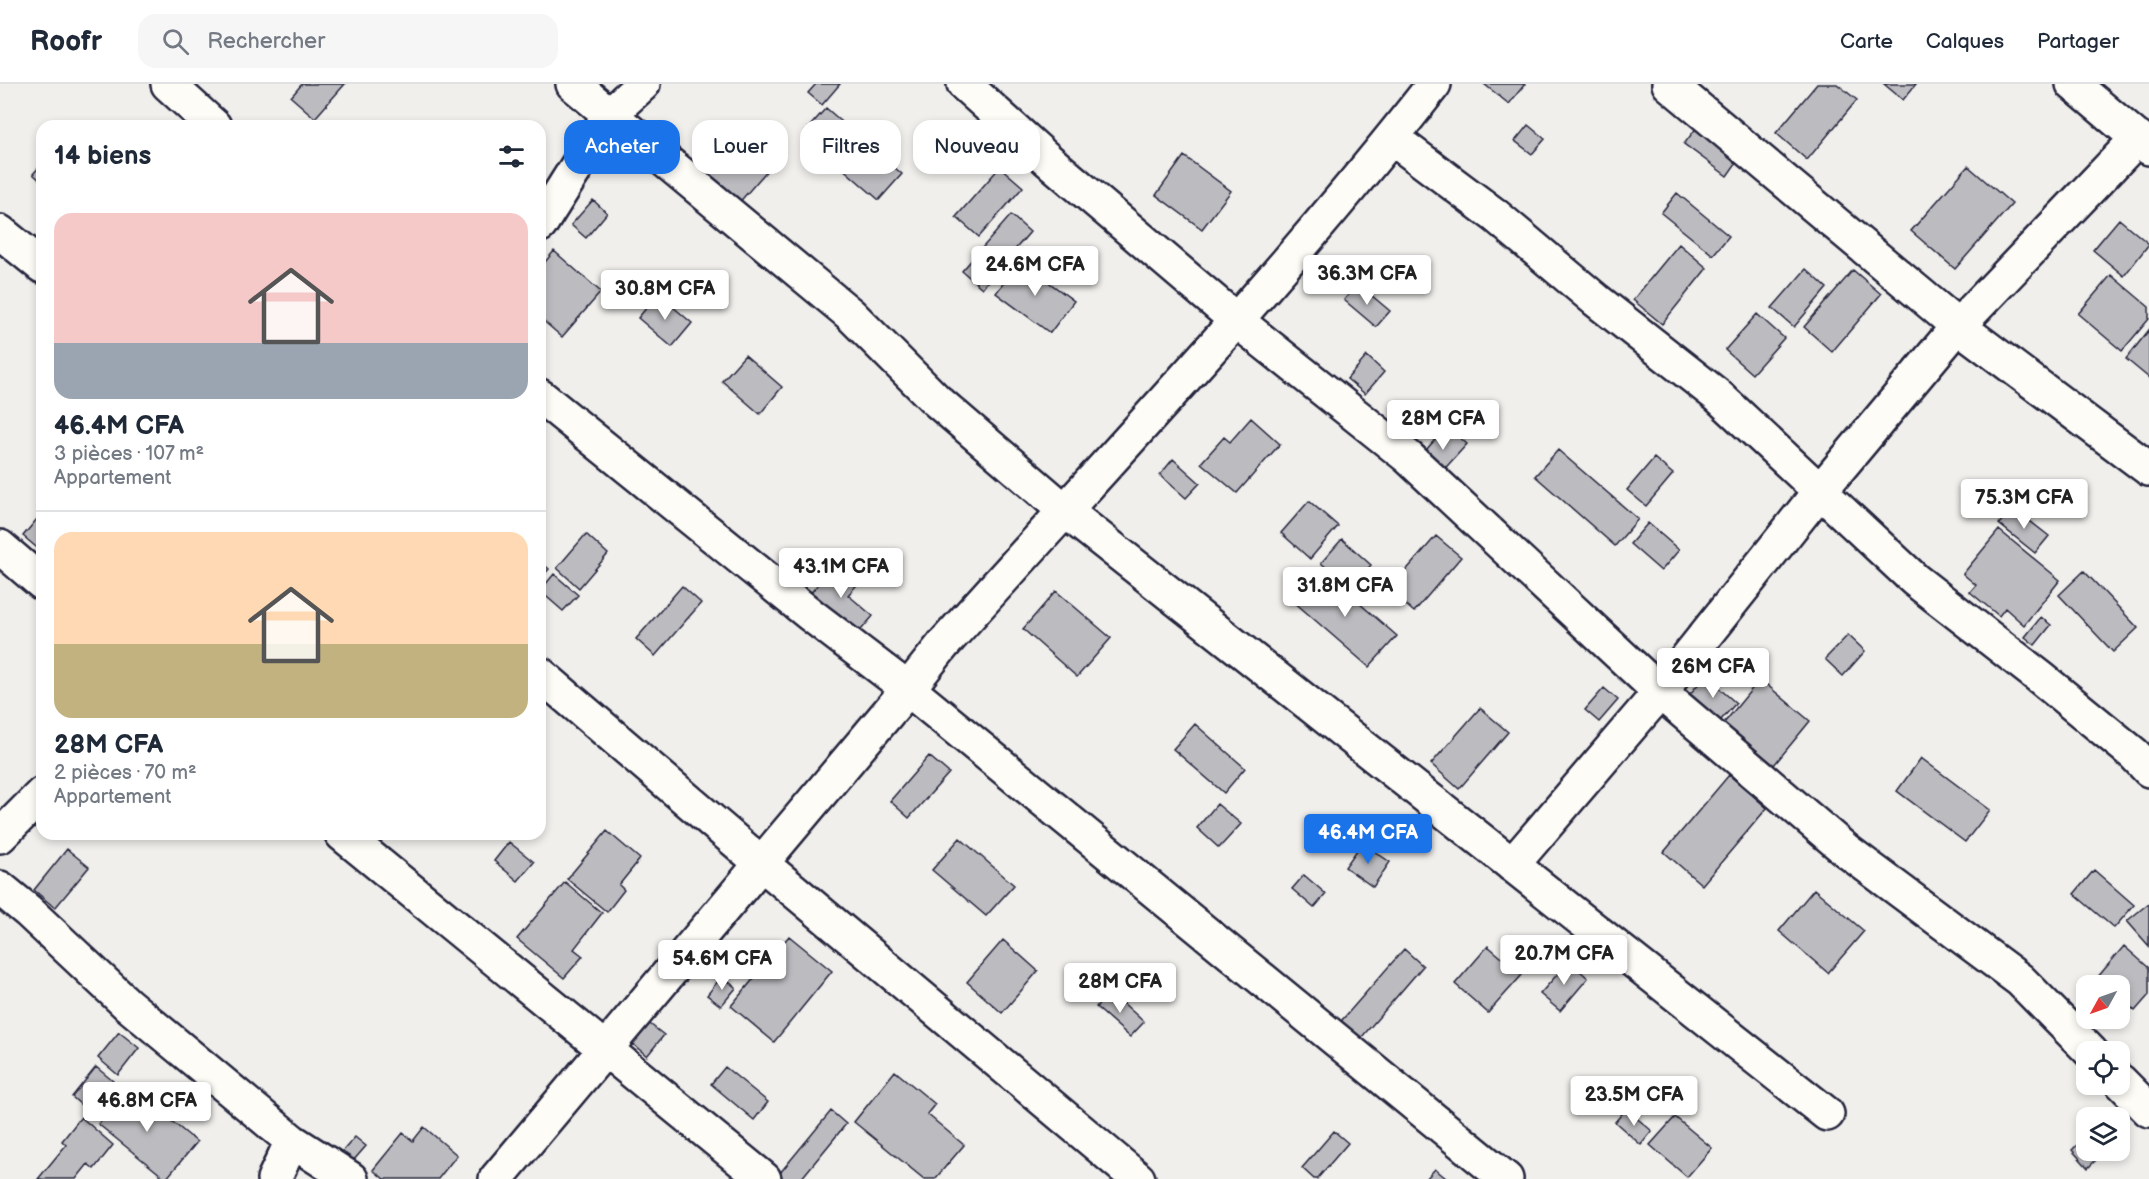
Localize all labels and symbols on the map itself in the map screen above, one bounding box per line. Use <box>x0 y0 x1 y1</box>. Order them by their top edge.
pin: 24.6M CFA <box>966 246 1104 297</box>
pin: 36.3M CFA <box>1298 255 1436 306</box>
pin: 30.8M CFA <box>596 270 734 321</box>
pin: 28M CFA <box>1388 400 1498 451</box>
pin: 75.3M CFA <box>1955 479 2093 530</box>
pin: 43.1M CFA <box>772 548 910 599</box>
pin: 31.8M CFA <box>1276 567 1414 618</box>
pin: 26M CFA <box>1658 648 1768 699</box>
pin: 46.4M CFA <box>1299 814 1437 865</box>
pin: 20.7M CFA <box>1495 935 1633 986</box>
pin: 54.6M CFA <box>653 940 791 991</box>
pin: 28M CFA <box>1065 963 1175 1014</box>
north arrow <box>2076 975 2130 1029</box>
pin: 23.5M CFA <box>1565 1076 1703 1127</box>
pin: 46.8M CFA <box>78 1082 216 1133</box>

